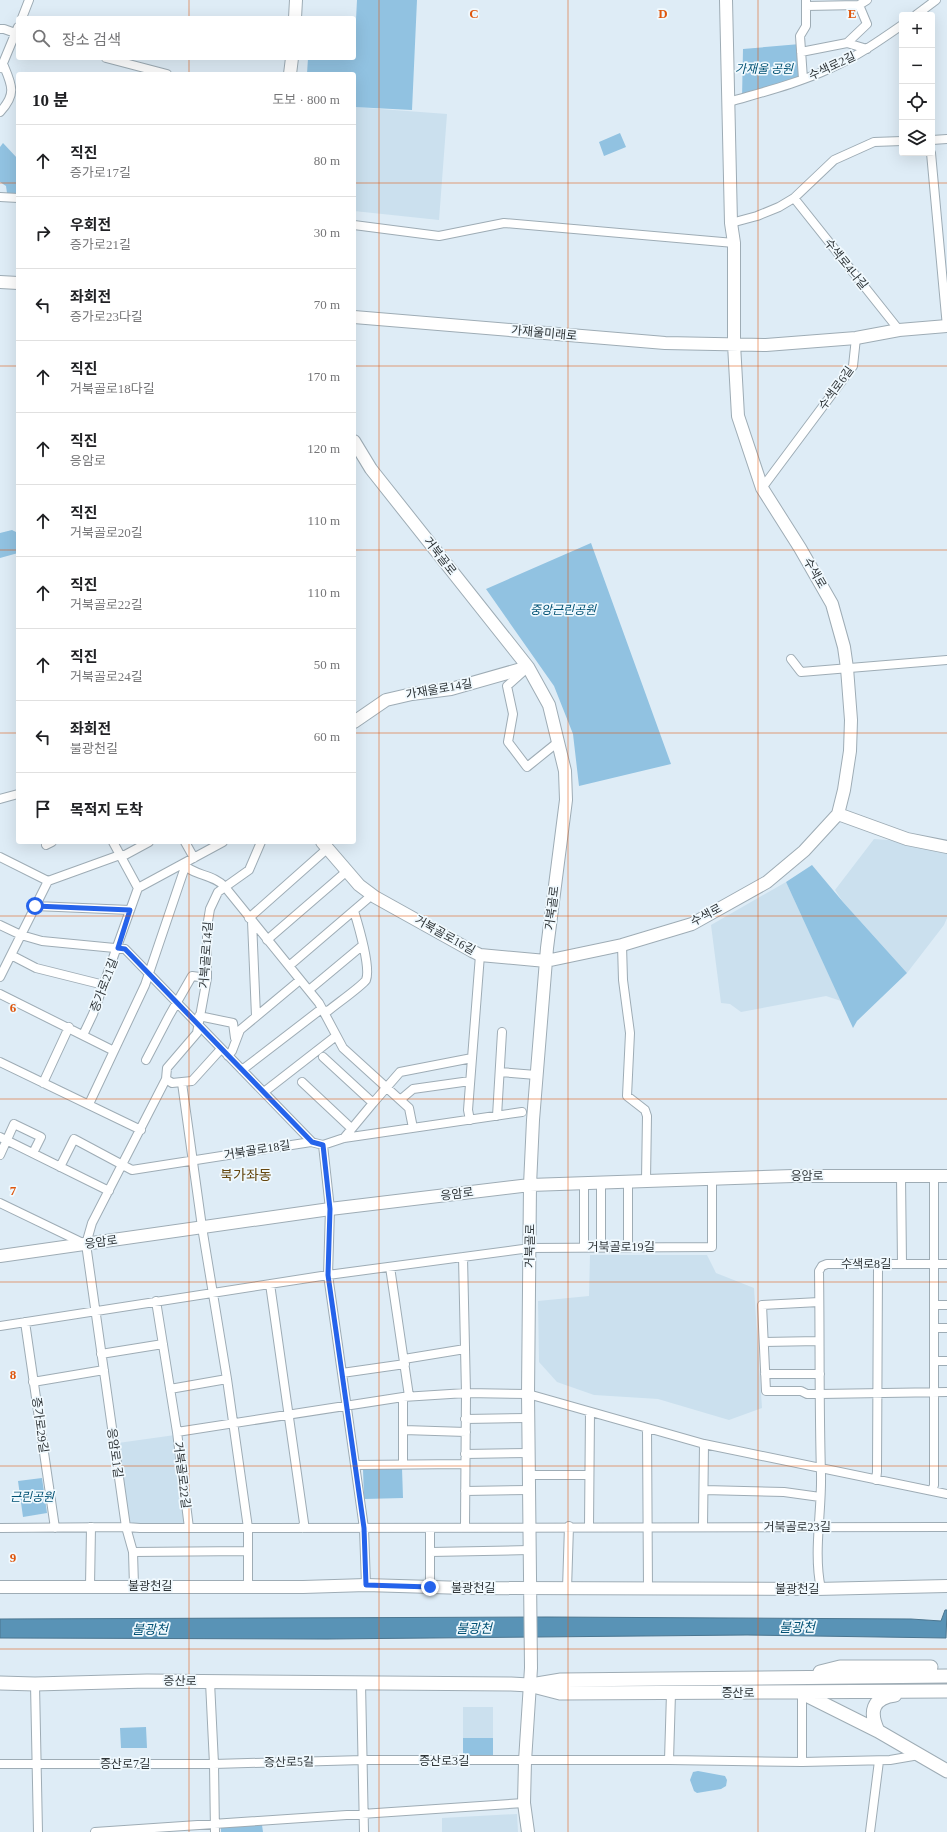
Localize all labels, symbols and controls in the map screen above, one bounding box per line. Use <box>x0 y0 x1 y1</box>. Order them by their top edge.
text: C <box>469 6 479 21</box>
text: D <box>658 6 668 21</box>
text: E <box>848 6 856 21</box>
map controls <box>899 12 935 156</box>
button: + <box>899 12 935 48</box>
search box <box>16 16 356 60</box>
icon: search <box>30 27 52 49</box>
text: 장소 검색 <box>62 32 121 48</box>
button: − <box>899 48 935 84</box>
street label: 수색로2길 <box>806 49 858 83</box>
park label: 가재울 공원 <box>735 62 794 76</box>
button: locate <box>899 84 935 120</box>
text: 10 분 <box>32 91 69 110</box>
text: 도보 · 800 m <box>272 92 340 107</box>
button: layers <box>899 120 935 156</box>
text: 직진 <box>70 145 98 161</box>
icon: ahead <box>32 150 54 172</box>
text: 80 m <box>314 153 340 168</box>
text: 증가로17길 <box>70 165 131 180</box>
text: 우회전 <box>70 217 111 233</box>
icon: right <box>32 222 54 244</box>
text: 30 m <box>314 225 340 240</box>
street label: 수색로4나길 <box>821 236 871 292</box>
text: 증가로21길 <box>70 237 131 252</box>
text: 좌회전 <box>70 289 111 305</box>
icon: left <box>32 294 54 316</box>
text: 70 m <box>314 297 340 312</box>
text: 증가로23다길 <box>70 309 143 324</box>
street label: 가재울미래로 <box>510 323 578 343</box>
text: 직진 <box>70 361 98 377</box>
street label: 수색로6길 <box>816 364 856 412</box>
icon: ahead <box>32 366 54 388</box>
text: 170 m <box>307 369 340 384</box>
text: 거북골로18다길 <box>70 381 155 396</box>
text: 직진 <box>70 433 98 449</box>
icon: ahead <box>32 438 54 460</box>
text: 120 m <box>307 441 340 456</box>
text: 응암로 <box>70 453 106 468</box>
text: 직진 <box>70 505 98 521</box>
icon: ahead <box>32 510 54 532</box>
text: 110 m <box>308 513 340 528</box>
text: 거북골로20길 <box>70 525 143 540</box>
street label: 거북골로 <box>421 534 459 578</box>
street label: 수색로 <box>801 555 829 591</box>
text: 직진 <box>70 577 98 593</box>
icon: ahead <box>32 582 54 604</box>
text: 110 m <box>308 585 340 600</box>
text: 거북골로22길 <box>70 597 143 612</box>
park label: 중앙근린공원 <box>530 603 597 617</box>
text: 직진 <box>70 649 98 665</box>
icon: ahead <box>32 654 54 676</box>
text: 50 m <box>314 657 340 672</box>
text: 거북골로24길 <box>70 669 143 684</box>
street label: 가재울로14길 <box>405 676 473 702</box>
text: 좌회전 <box>70 721 111 737</box>
icon: left <box>32 726 54 748</box>
text: 60 m <box>314 729 340 744</box>
text: 불광천길 <box>70 741 118 756</box>
icon: arrive <box>32 798 54 820</box>
text: 목적지 도착 <box>70 802 143 818</box>
street label: 거북골로 <box>542 885 562 931</box>
route start <box>26 897 44 915</box>
street label: 수색로 <box>688 901 724 929</box>
street label: 거북골로16길 <box>412 913 478 957</box>
street label: 거북골로14길 <box>197 921 215 989</box>
street label: 증가로21길 <box>87 956 121 1014</box>
text: 6 <box>10 1000 17 1015</box>
street label: 거북골로18길 <box>223 1138 291 1162</box>
district label: 북가좌동 <box>220 1168 272 1183</box>
street label: 응암로 <box>790 1169 824 1183</box>
text: 7 <box>10 1183 17 1198</box>
street label: 응암로 <box>440 1185 474 1203</box>
street label: 거북골로 <box>523 1224 537 1268</box>
street label: 응암로 <box>84 1233 118 1251</box>
street label: 거북골로19길 <box>587 1240 655 1254</box>
street label: 수색로8길 <box>841 1257 891 1271</box>
text: 8 <box>10 1367 17 1382</box>
street label: 증가로29길 <box>29 1396 51 1454</box>
street label: 응암로1길 <box>105 1427 125 1479</box>
street label: 거북골로22길 <box>171 1441 193 1509</box>
park label: 근린공원 <box>10 1490 55 1504</box>
street label: 거북골로23길 <box>763 1520 831 1534</box>
text: 9 <box>10 1550 17 1565</box>
route end <box>421 1578 439 1596</box>
street label: 불광천길 <box>128 1579 172 1593</box>
street label: 불광천길 <box>451 1581 495 1595</box>
street label: 불광천길 <box>775 1582 819 1596</box>
water label: 불광천 <box>779 1620 816 1635</box>
water label: 불광천 <box>456 1621 493 1636</box>
water label: 불광천 <box>132 1622 169 1637</box>
street label: 증산로 <box>163 1674 197 1688</box>
street label: 증산로 <box>721 1686 755 1700</box>
street label: 증산로3길 <box>419 1754 469 1768</box>
street label: 증산로5길 <box>264 1755 314 1769</box>
street label: 증산로7길 <box>100 1757 150 1771</box>

